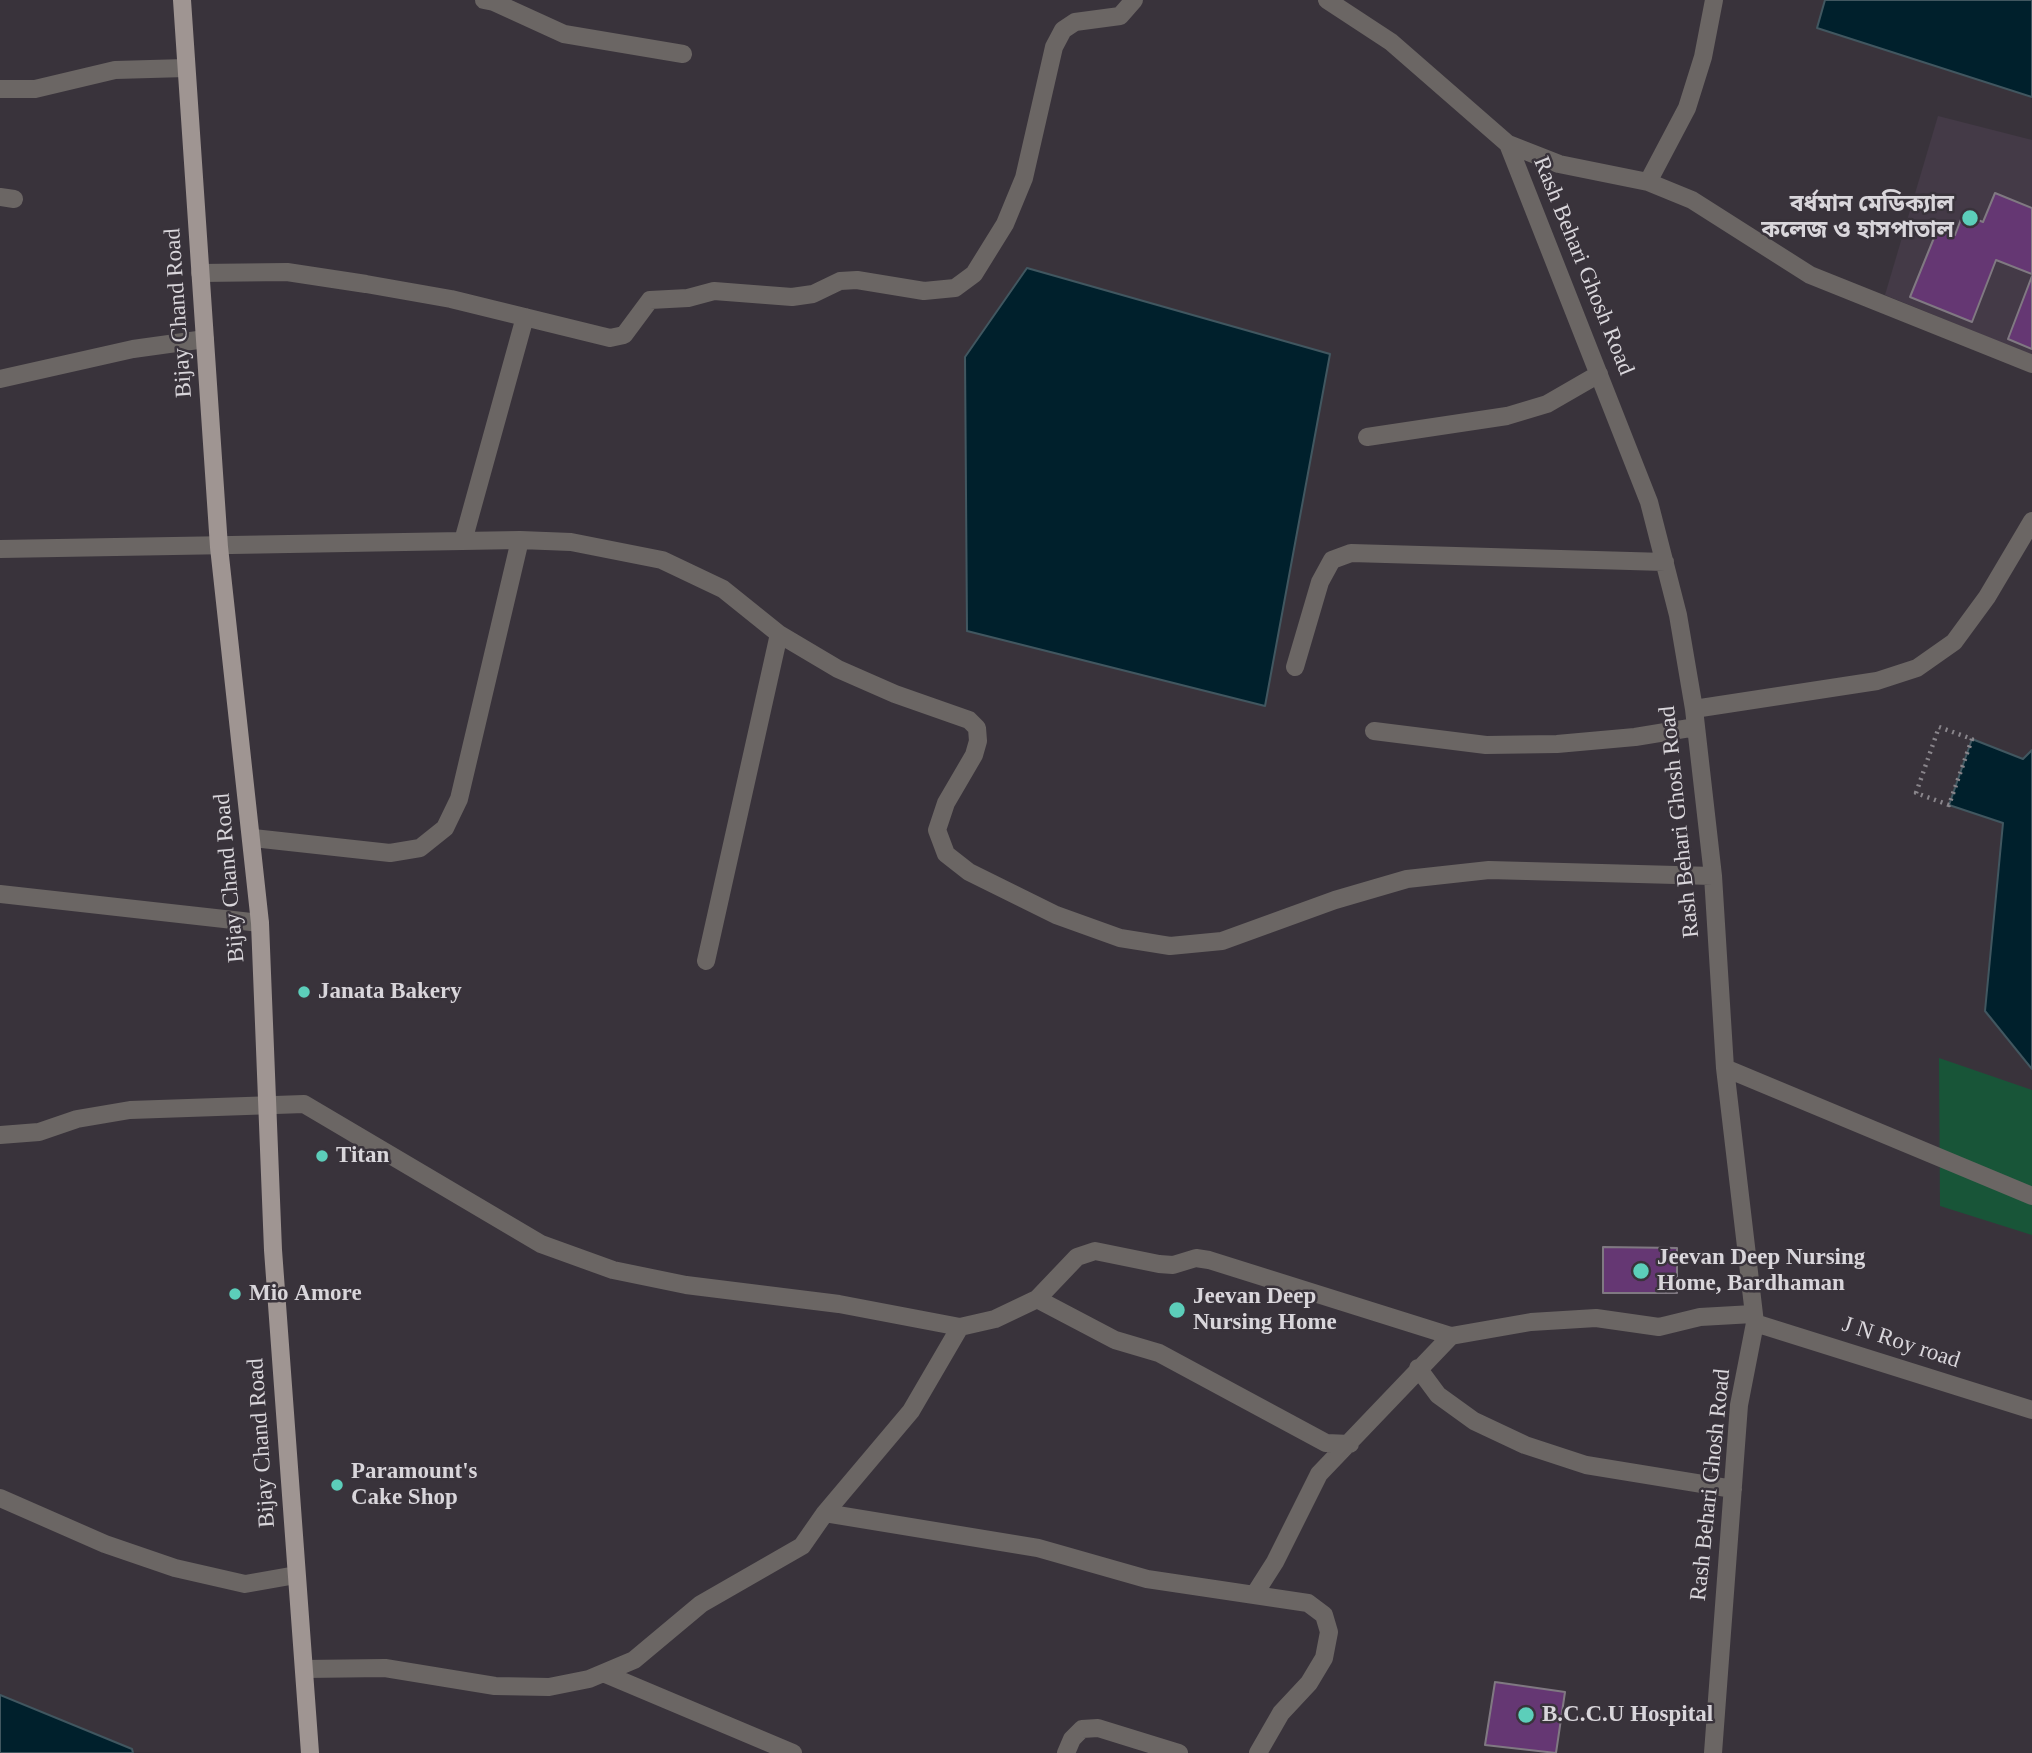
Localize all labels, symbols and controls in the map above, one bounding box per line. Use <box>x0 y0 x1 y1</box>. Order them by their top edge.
street label: Rash Behari Ghosh Road <box>1527 153 1639 379</box>
place label: বর্ধমান মেডিক্যাল কলেজ ও হাসপাতাল <box>1761 191 1954 245</box>
marker: বর্ধমান মেডিক্যাল কলেজ ও হাসপাতাল <box>1960 208 1980 228</box>
street label: Bijay Chand Road <box>159 227 199 399</box>
street label: Rash Behari Ghosh Road <box>1654 705 1706 939</box>
street label: Bijay Chand Road <box>209 792 251 964</box>
place label: Janata Bakery <box>318 978 462 1006</box>
marker: Janata Bakery <box>296 984 312 1000</box>
place label: Titan <box>336 1142 389 1170</box>
marker: Titan <box>314 1148 330 1164</box>
place label: Jeevan Deep Nursing Home, Bardhaman <box>1657 1244 1865 1298</box>
marker: Jeevan Deep Nursing Home, Bardhaman <box>1631 1261 1651 1281</box>
place label: Mio Amore <box>249 1280 362 1308</box>
place label: Jeevan Deep Nursing Home <box>1193 1283 1337 1337</box>
marker: Mio Amore <box>227 1286 243 1302</box>
marker: Jeevan Deep Nursing Home <box>1167 1300 1187 1320</box>
street label: J N Roy road <box>1839 1311 1963 1375</box>
street label: Bijay Chand Road <box>242 1357 282 1529</box>
street label: Rash Behari Ghosh Road <box>1685 1368 1737 1602</box>
place label: Paramount's Cake Shop <box>351 1458 478 1512</box>
marker: Paramount's Cake Shop <box>329 1477 345 1493</box>
place label: B.C.C.U Hospital <box>1542 1701 1713 1729</box>
marker: B.C.C.U Hospital <box>1516 1705 1536 1725</box>

